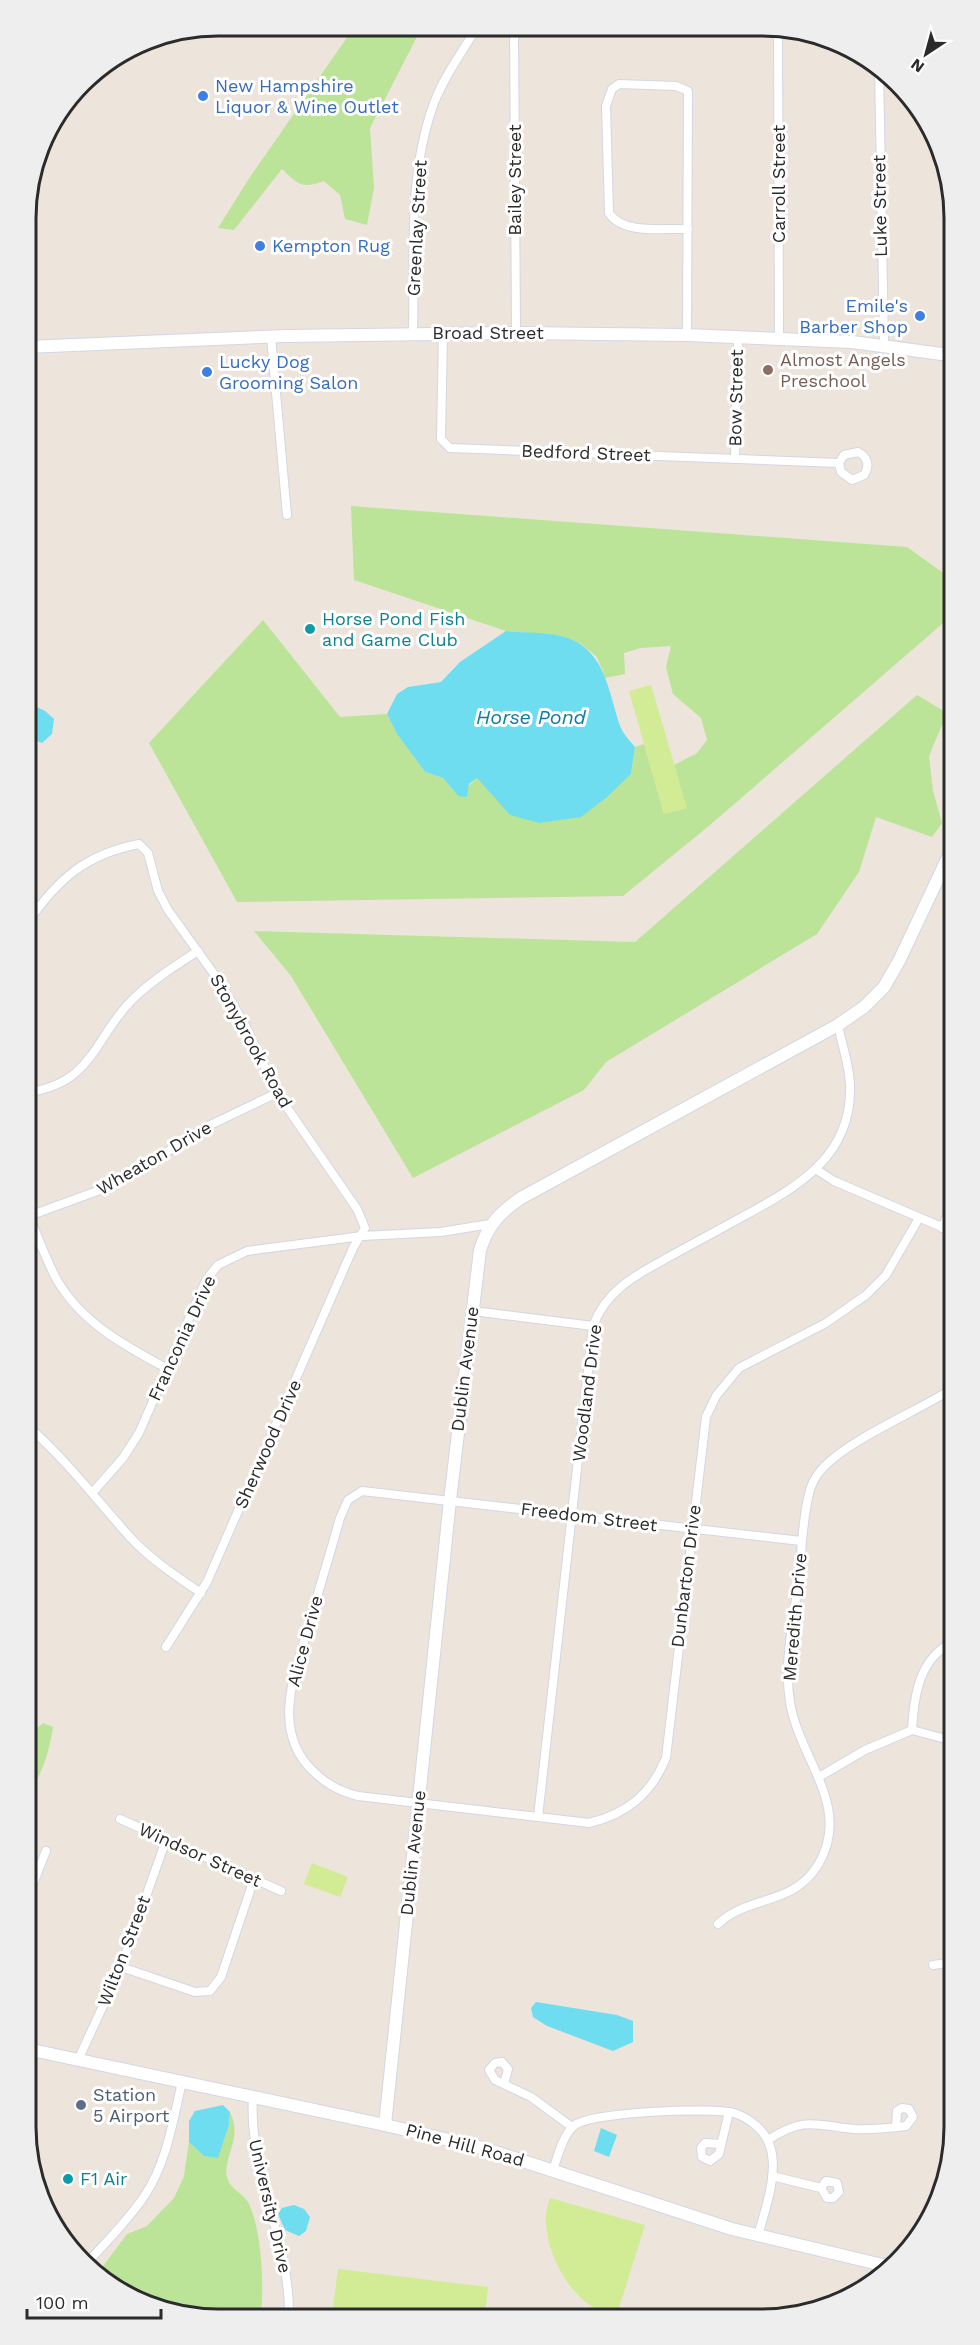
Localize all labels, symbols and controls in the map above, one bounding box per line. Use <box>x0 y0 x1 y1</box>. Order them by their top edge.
north arrow <box>896 24 956 84</box>
text: N <box>907 55 928 77</box>
place label: New Hampshire Liquor & Wine Outlet <box>215 75 399 117</box>
marker: New Hampshire Liquor & Wine Outlet <box>196 89 210 103</box>
street label: Bailey Street <box>504 124 525 236</box>
street label: Carroll Street <box>768 124 789 243</box>
street label: Luke Street <box>868 154 891 257</box>
street label: Greenlay Street <box>402 159 431 297</box>
place label: Kempton Rug <box>272 235 390 256</box>
marker: Kempton Rug <box>253 239 267 253</box>
place label: Emile's Barber Shop <box>799 295 908 337</box>
marker: Emile's Barber Shop <box>913 309 927 323</box>
street label: Broad Street <box>432 322 544 343</box>
street label: Bow Street <box>724 349 747 447</box>
place label: Almost Angels Preschool <box>780 349 906 391</box>
place label: Lucky Dog Grooming Salon <box>219 351 358 393</box>
marker: Almost Angels Preschool <box>761 363 775 377</box>
marker: Lucky Dog Grooming Salon <box>200 365 214 379</box>
street label: Bedford Street <box>521 440 652 465</box>
place label: Horse Pond Fish and Game Club <box>322 608 465 650</box>
marker: Horse Pond Fish and Game Club <box>303 622 317 636</box>
water label: Horse Pond <box>476 705 587 729</box>
street label: Stonybrook Road <box>206 970 297 1111</box>
street label: Wheaton Drive <box>93 1116 215 1199</box>
street label: Franconia Drive <box>143 1272 220 1404</box>
street label: Dublin Avenue <box>446 1305 483 1433</box>
street label: Woodland Drive <box>568 1323 605 1463</box>
street label: Sherwood Drive <box>230 1376 305 1512</box>
street label: Freedom Street <box>519 1498 659 1535</box>
street label: Dunbarton Drive <box>666 1503 705 1649</box>
street label: Meredith Drive <box>778 1552 811 1682</box>
street label: Alice Drive <box>282 1593 327 1689</box>
street label: Dublin Avenue <box>395 1789 430 1917</box>
street label: Windsor Street <box>136 1818 265 1891</box>
street label: Wilton Street <box>93 1892 154 2009</box>
place label: Station 5 Airport <box>93 2084 170 2126</box>
marker: Station 5 Airport <box>74 2098 88 2112</box>
street label: Pine Hill Road <box>404 2119 527 2170</box>
street label: University Drive <box>245 2137 296 2275</box>
place label: F1 Air <box>80 2168 127 2189</box>
marker: F1 Air <box>61 2172 75 2186</box>
scale bar <box>27 2282 160 2320</box>
text: 100 m <box>36 2292 89 2313</box>

